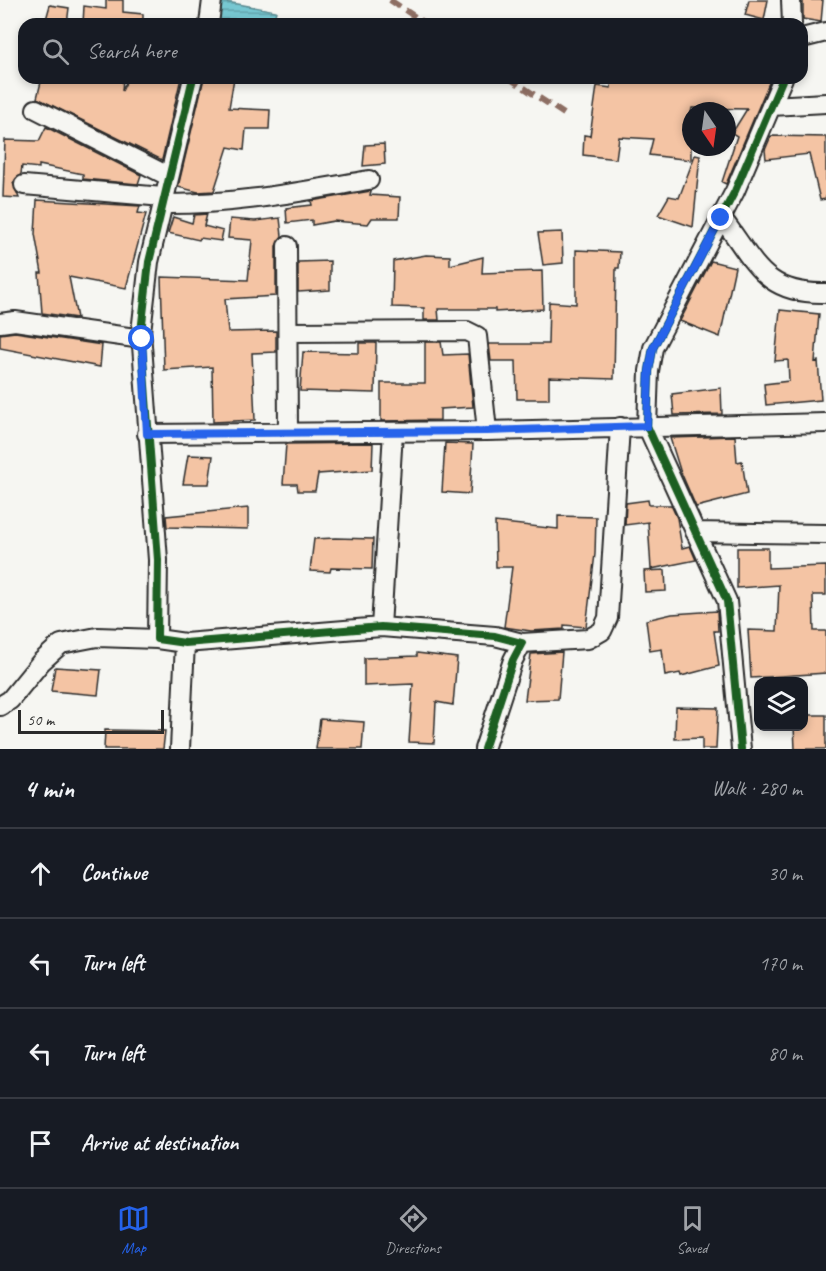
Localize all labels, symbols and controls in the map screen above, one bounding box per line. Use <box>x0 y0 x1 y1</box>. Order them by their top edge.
search box <box>18 18 808 84</box>
icon: search <box>39 35 72 68</box>
text: Search here <box>87 37 177 65</box>
north arrow <box>682 102 736 156</box>
route end <box>707 204 733 230</box>
route start <box>128 325 154 351</box>
map controls <box>754 677 808 731</box>
button: layers <box>754 677 808 731</box>
scale bar <box>18 707 164 734</box>
text: 50 m <box>27 710 54 730</box>
text: 4 min <box>24 772 74 805</box>
text: Walk · 280 m <box>712 776 802 801</box>
icon: ahead <box>24 857 57 890</box>
text: Continue <box>81 859 147 887</box>
text: 30 m <box>768 861 802 886</box>
icon: left <box>24 947 57 980</box>
text: Turn left <box>81 949 145 977</box>
text: 170 m <box>759 951 802 976</box>
icon: left <box>24 1037 57 1070</box>
text: Turn left <box>81 1039 145 1067</box>
text: 80 m <box>768 1041 802 1066</box>
icon: arrive <box>24 1127 57 1160</box>
text: Arrive at destination <box>81 1129 238 1157</box>
tab: Map <box>117 1202 150 1258</box>
tab: Directions <box>385 1202 441 1258</box>
tab: Saved <box>676 1202 709 1258</box>

